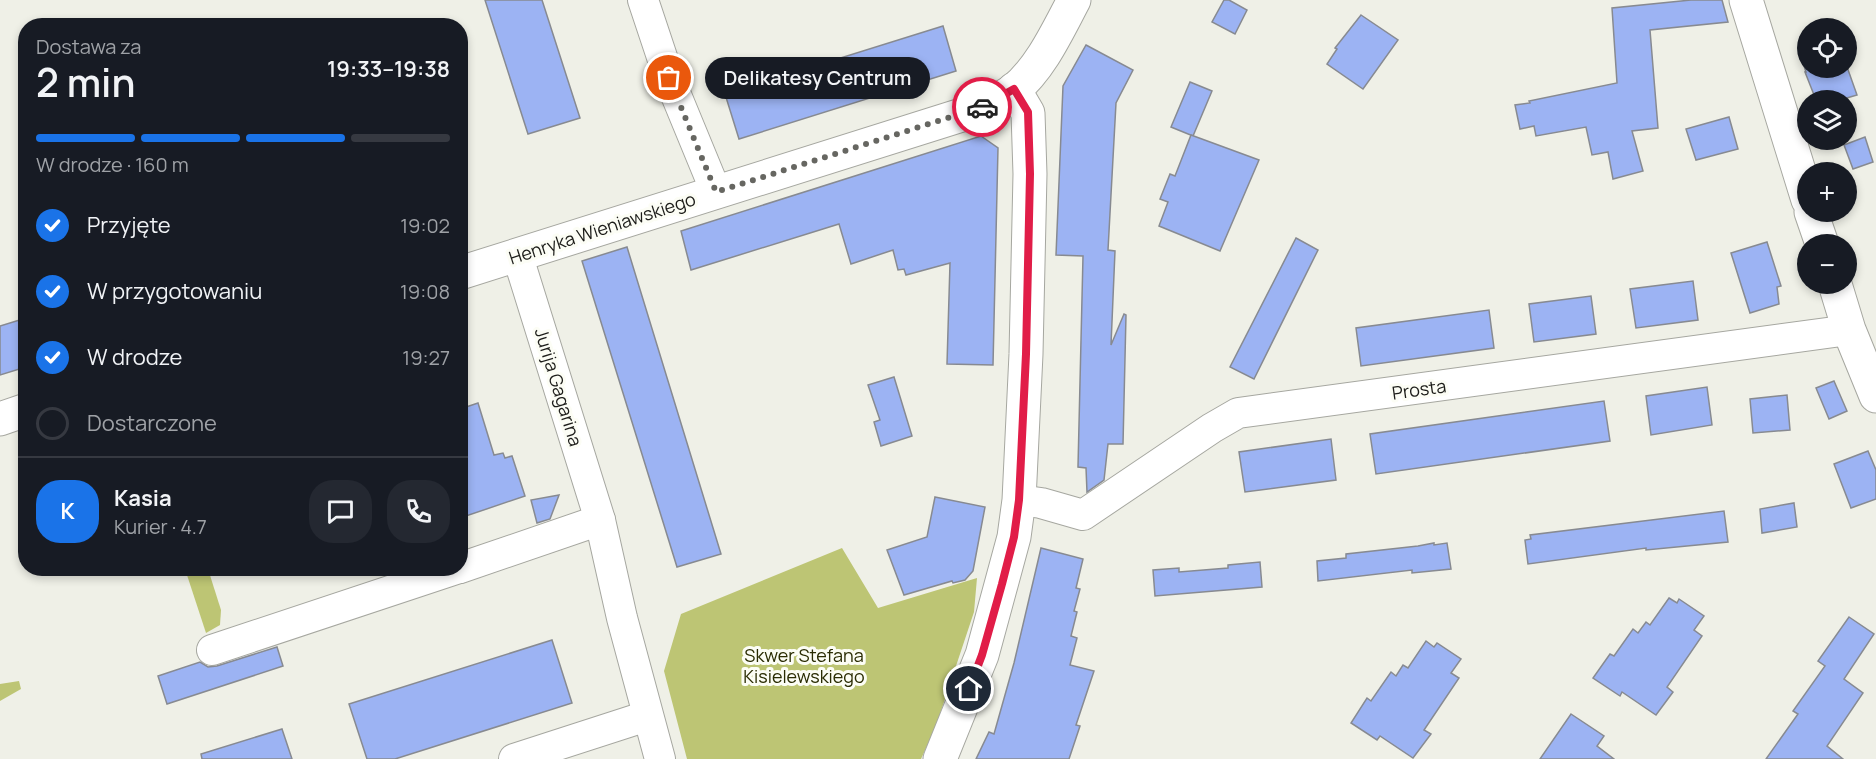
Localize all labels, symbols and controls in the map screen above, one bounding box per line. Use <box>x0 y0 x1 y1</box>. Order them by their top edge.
map controls <box>1797 18 1857 294</box>
button: locate <box>1797 18 1857 78</box>
text: Dostawa za <box>36 33 141 60</box>
pin <box>643 52 694 103</box>
text: 19:33–19:38 <box>327 54 450 84</box>
text: 2 min <box>36 55 135 109</box>
callout: Delikatesy Centrum <box>705 57 930 99</box>
icon: bag <box>652 61 685 94</box>
text: Delikatesy Centrum <box>723 64 912 91</box>
courier <box>952 77 1012 137</box>
button: layers <box>1797 90 1857 150</box>
icon: car <box>966 91 999 124</box>
text: W drodze · 160 m <box>36 151 189 178</box>
button: + <box>1797 162 1857 222</box>
street label: Henryka Wieniawskiego <box>506 186 698 270</box>
icon: check <box>36 209 69 242</box>
text: Przyjęte <box>87 210 171 240</box>
text: 19:02 <box>400 212 450 239</box>
button: − <box>1797 234 1857 294</box>
icon: check <box>36 275 69 308</box>
text: W przygotowaniu <box>87 276 262 306</box>
text: 19:08 <box>400 278 450 305</box>
street label: Jurija Gagarina <box>530 325 588 449</box>
icon: check <box>36 341 69 374</box>
text: W drodze <box>87 342 182 372</box>
text: 19:27 <box>402 344 450 371</box>
street label: Prosta <box>1390 373 1448 405</box>
text: Dostarczone <box>87 408 217 438</box>
button: chat <box>309 480 372 543</box>
button: phone <box>387 480 450 543</box>
text: Kasia <box>114 483 172 513</box>
text: K <box>60 496 75 526</box>
text: Kurier · 4.7 <box>114 513 207 540</box>
park label: Skwer Stefana Kisielewskiego <box>743 643 865 688</box>
pin <box>943 663 994 714</box>
icon: home <box>952 672 985 705</box>

